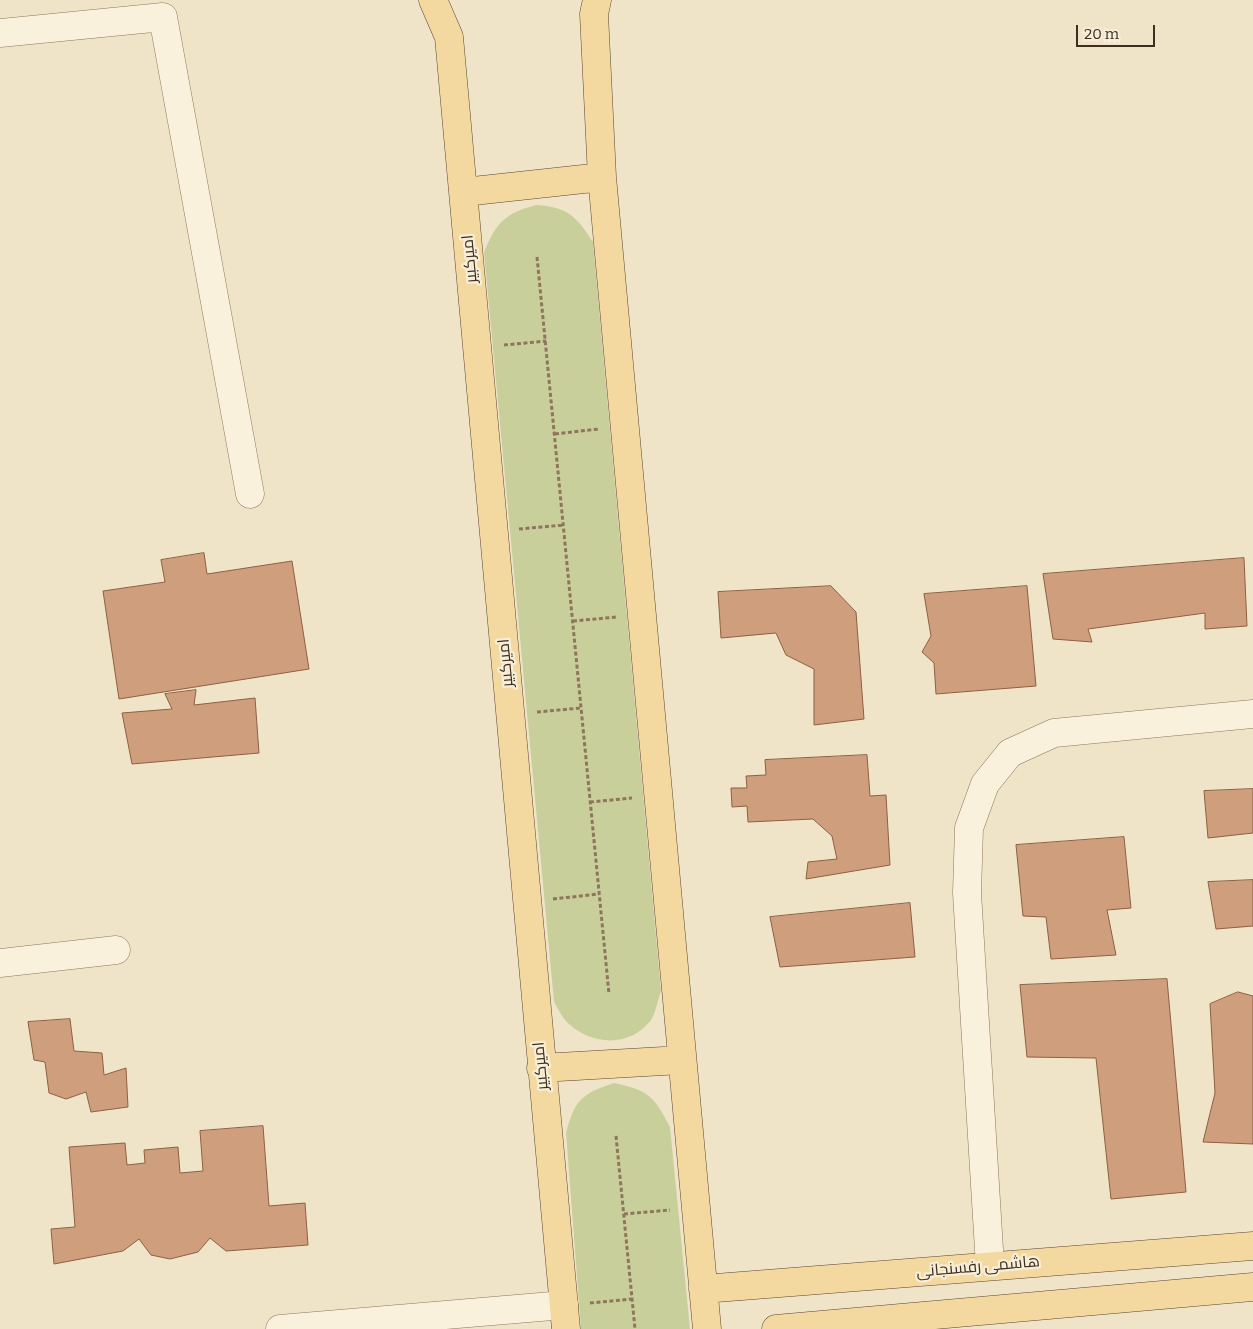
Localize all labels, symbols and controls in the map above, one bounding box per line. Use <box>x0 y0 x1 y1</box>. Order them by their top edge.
scale bar <box>1078 15 1157 47</box>
text: 20 m <box>1084 25 1119 43</box>
street label: امیرکبیر <box>458 234 482 284</box>
street label: امیرکبیر <box>494 638 518 688</box>
street label: امیرکبیر <box>529 1041 553 1091</box>
street label: هاشمی رفسنجانی <box>915 1252 1041 1282</box>

